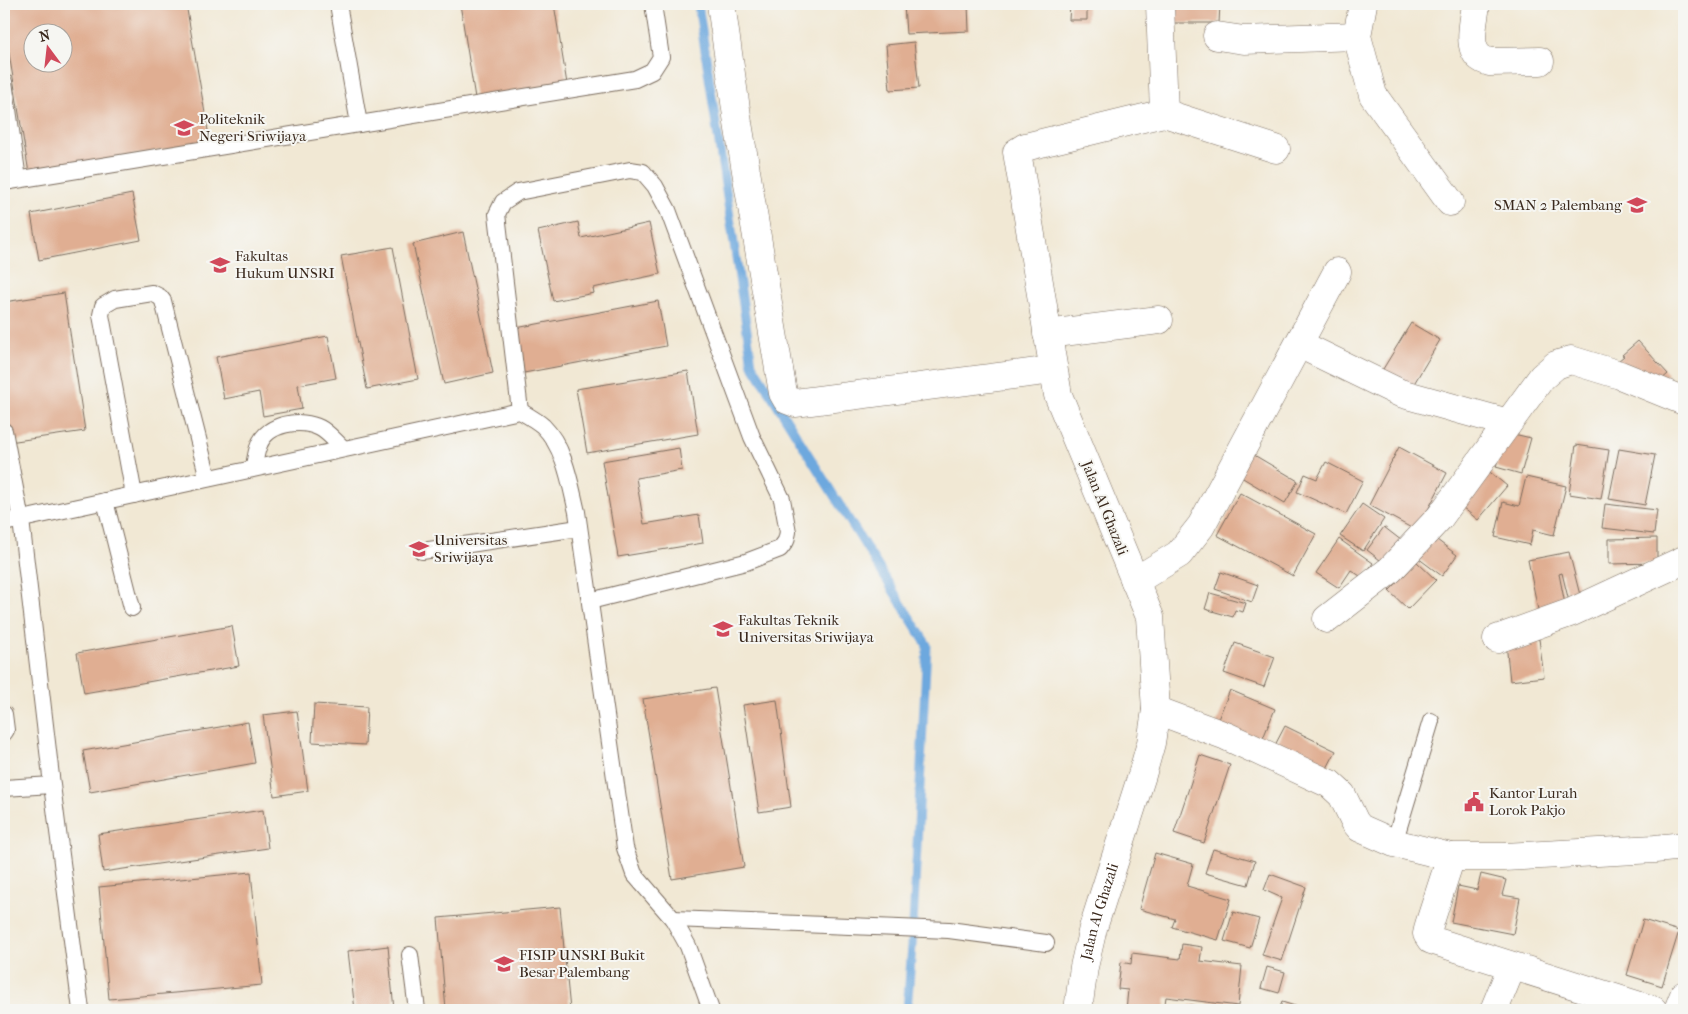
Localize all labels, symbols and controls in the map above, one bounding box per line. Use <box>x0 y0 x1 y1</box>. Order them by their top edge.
north arrow <box>22 22 72 72</box>
text: N <box>37 26 52 46</box>
place label: Politeknik Negeri Sriwijaya <box>199 110 307 145</box>
school or university icon: Politeknik Negeri Sriwijaya <box>173 117 195 139</box>
school or university icon: SMAN 2 Palembang <box>1626 194 1648 216</box>
place label: SMAN 2 Palembang <box>1494 196 1623 214</box>
place label: Fakultas Hukum UNSRI <box>235 247 335 282</box>
school or university icon: Fakultas Hukum UNSRI <box>209 254 231 276</box>
street label: Jalan Al Ghazali <box>1077 457 1132 558</box>
place label: Universitas Sriwijaya <box>434 531 508 566</box>
school or university icon: Universitas Sriwijaya <box>408 538 430 560</box>
place label: Fakultas Teknik Universitas Sriwijaya <box>738 611 875 646</box>
school or university icon: Fakultas Teknik Universitas Sriwijaya <box>712 618 734 640</box>
place label: Kantor Lurah Lorok Pakjo <box>1489 784 1578 819</box>
public building icon: Kantor Lurah Lorok Pakjo <box>1463 791 1485 813</box>
street label: Jalan Al Ghazali <box>1077 860 1122 963</box>
place label: FISIP UNSRI Bukit Besar Palembang <box>519 946 646 981</box>
school or university icon: FISIP UNSRI Bukit Besar Palembang <box>493 953 515 975</box>

